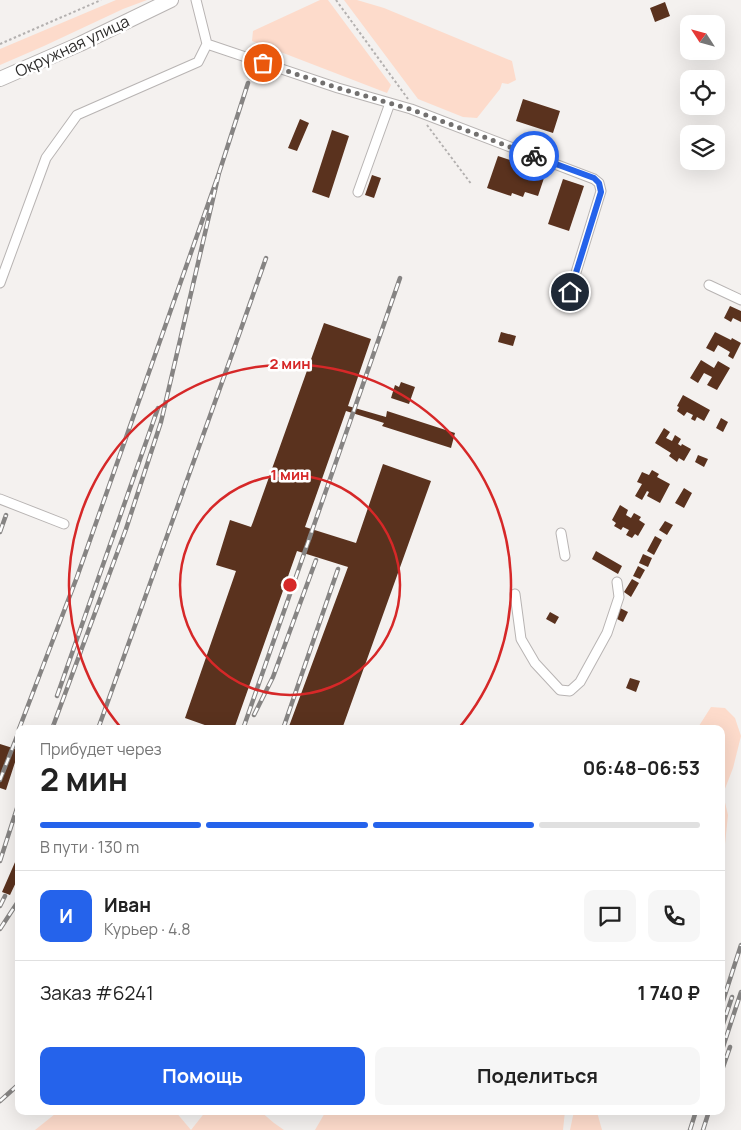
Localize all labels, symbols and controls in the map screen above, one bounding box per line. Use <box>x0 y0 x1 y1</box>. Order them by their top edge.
street label: Окружная улица <box>11 10 133 82</box>
north arrow <box>680 15 725 60</box>
map controls <box>680 15 725 170</box>
pin <box>242 42 284 84</box>
icon: bag <box>249 49 277 77</box>
button: locate <box>680 70 725 115</box>
button: layers <box>680 125 725 170</box>
courier <box>509 131 559 181</box>
icon: bike <box>520 142 548 170</box>
pin <box>549 271 591 313</box>
icon: home <box>556 278 584 306</box>
text: 2 мин <box>269 353 311 374</box>
text: 1 мин <box>271 464 309 485</box>
centre of rings <box>281 576 299 594</box>
text: Прибудет через <box>40 738 162 760</box>
text: 06:48–06:53 <box>583 755 700 781</box>
text: 2 мин <box>40 757 128 801</box>
text: В пути · 130 m <box>40 836 139 858</box>
button: chat <box>584 890 636 942</box>
button: phone <box>648 890 700 942</box>
text: Иван <box>104 892 151 918</box>
text: И <box>59 903 73 929</box>
text: Курьер · 4.8 <box>104 918 191 940</box>
text: Заказ #6241 <box>40 980 154 1006</box>
text: 1 740 ₽ <box>638 980 700 1006</box>
button: Помощь <box>40 1047 365 1105</box>
button: Поделиться <box>375 1047 700 1105</box>

